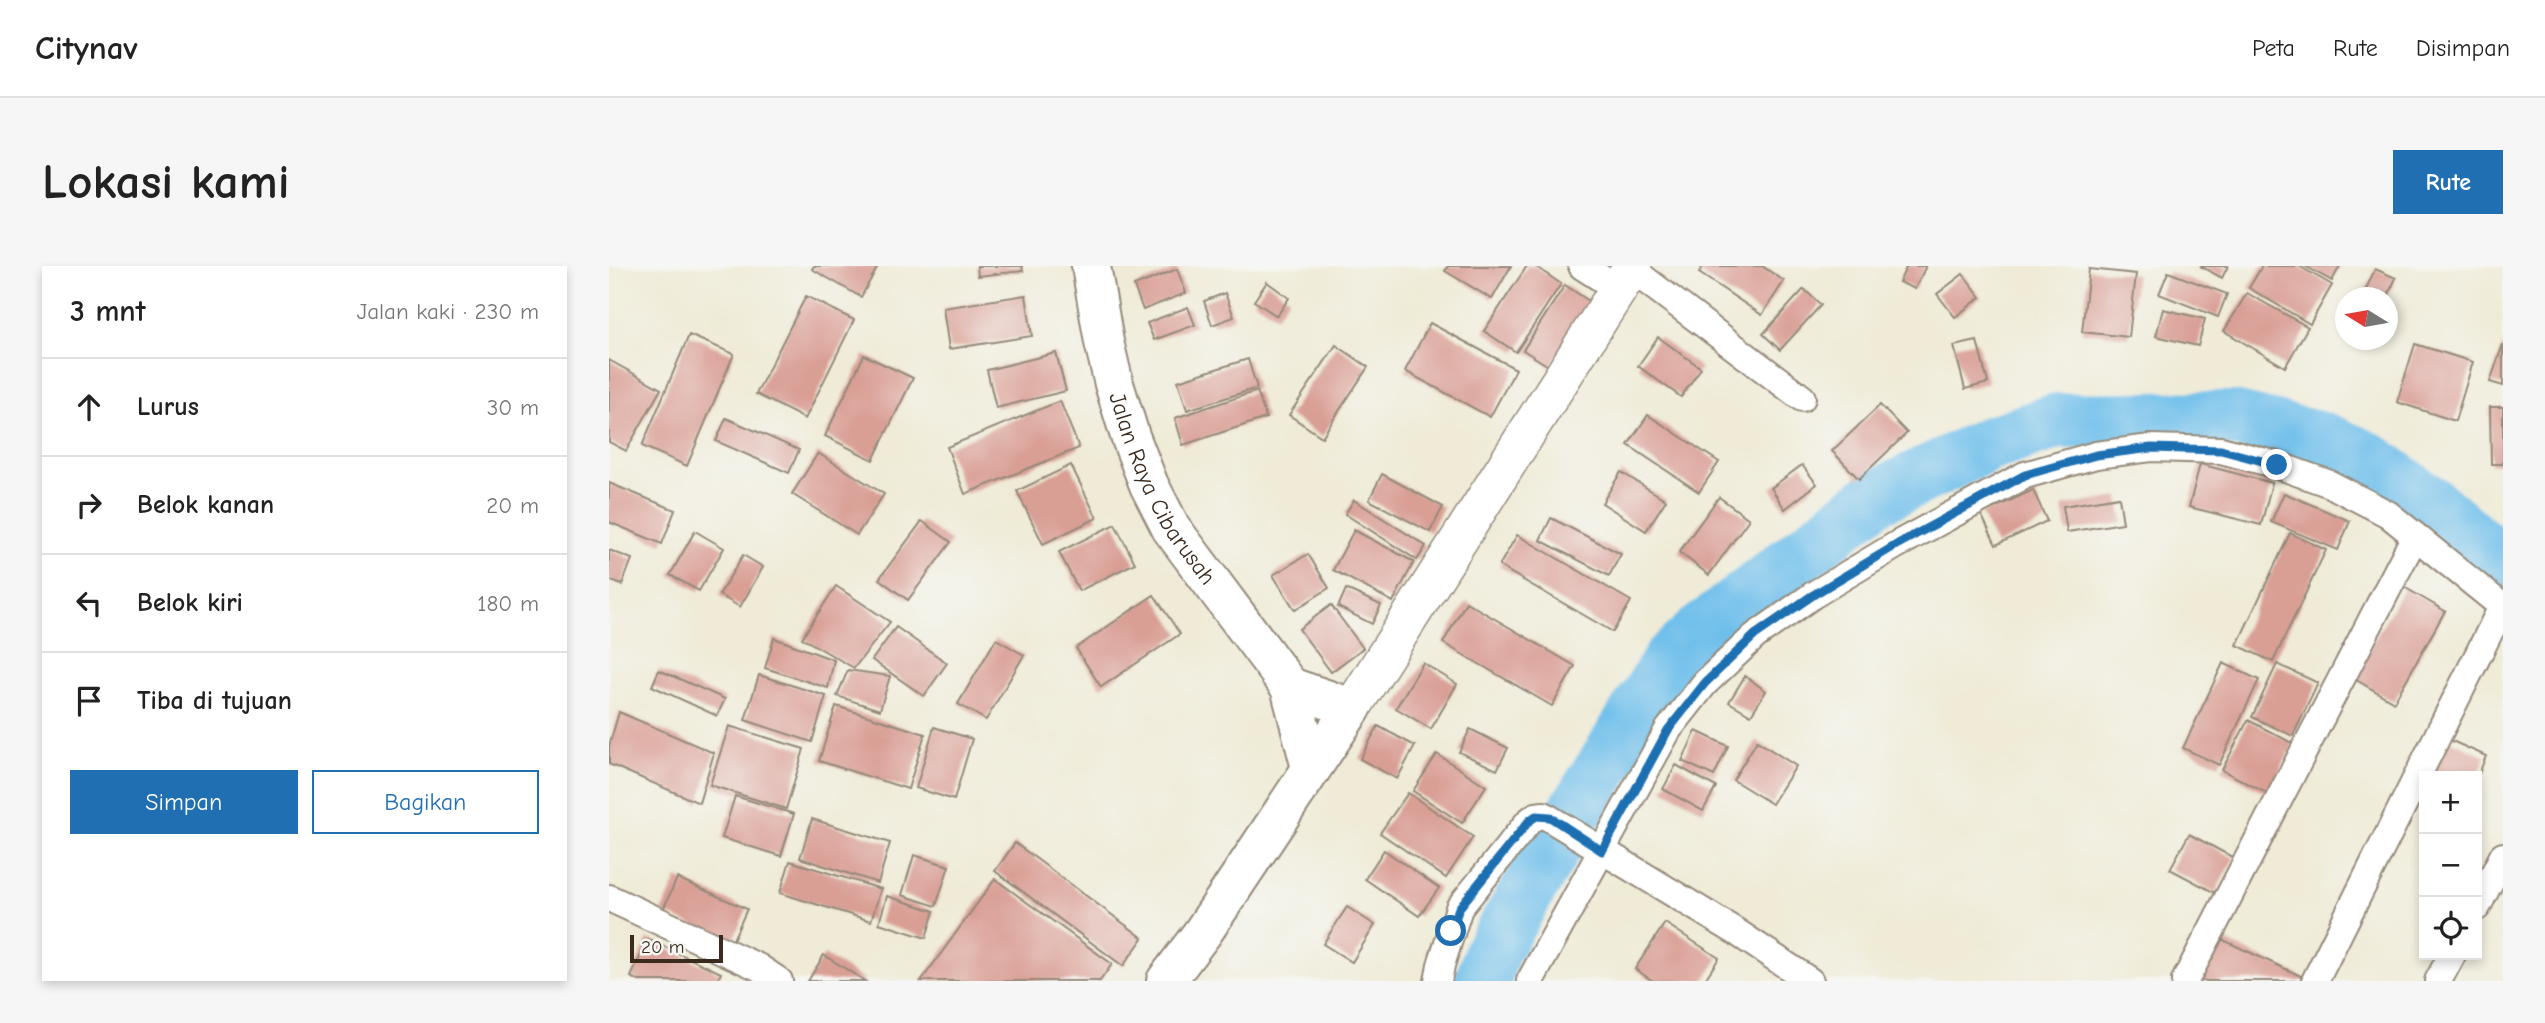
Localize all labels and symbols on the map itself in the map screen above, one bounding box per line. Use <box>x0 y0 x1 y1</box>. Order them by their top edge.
north arrow <box>2335 287 2398 350</box>
street label: Jalan Raya Cibarusah <box>1103 389 1221 590</box>
route end <box>2261 449 2292 480</box>
route start <box>1435 915 1466 946</box>
scale bar <box>630 932 723 964</box>

